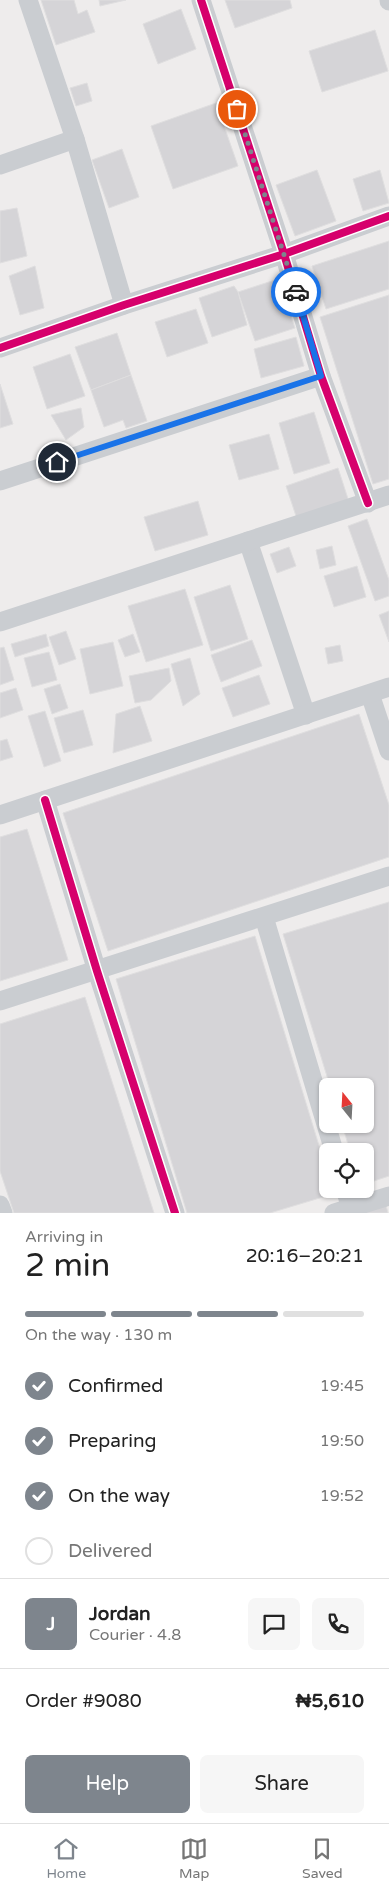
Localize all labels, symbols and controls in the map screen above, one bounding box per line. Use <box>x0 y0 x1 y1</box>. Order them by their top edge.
pin <box>216 88 258 130</box>
icon: bag <box>223 95 251 123</box>
courier <box>271 267 321 317</box>
icon: car <box>282 278 310 306</box>
pin <box>36 441 78 483</box>
icon: home <box>43 448 71 476</box>
north arrow <box>319 1078 374 1132</box>
map controls <box>319 1078 374 1198</box>
button: locate <box>319 1143 374 1198</box>
text: Arriving in <box>25 1227 103 1247</box>
text: 20:16–20:21 <box>246 1245 364 1267</box>
text: 2 min <box>25 1247 110 1285</box>
text: On the way · 130 m <box>25 1325 172 1345</box>
icon: check <box>25 1372 53 1400</box>
text: Confirmed <box>68 1375 163 1397</box>
text: 19:45 <box>320 1376 364 1396</box>
icon: check <box>25 1427 53 1455</box>
text: Preparing <box>68 1430 157 1452</box>
text: 19:50 <box>320 1431 364 1451</box>
icon: check <box>25 1482 53 1510</box>
text: On the way <box>68 1485 170 1507</box>
text: 19:52 <box>320 1486 364 1506</box>
text: Delivered <box>68 1540 153 1562</box>
button: chat <box>248 1598 300 1650</box>
button: phone <box>312 1598 364 1650</box>
text: Jordan <box>89 1603 151 1625</box>
text: J <box>47 1613 55 1635</box>
text: Courier · 4.8 <box>89 1625 181 1645</box>
text: Order #9080 <box>25 1690 142 1712</box>
text: ₦5,610 <box>296 1690 364 1712</box>
button: Help <box>25 1755 190 1813</box>
button: Share <box>200 1755 364 1813</box>
tab: Home <box>46 1835 86 1882</box>
tab: Map <box>179 1835 209 1882</box>
tab: Saved <box>302 1835 343 1882</box>

